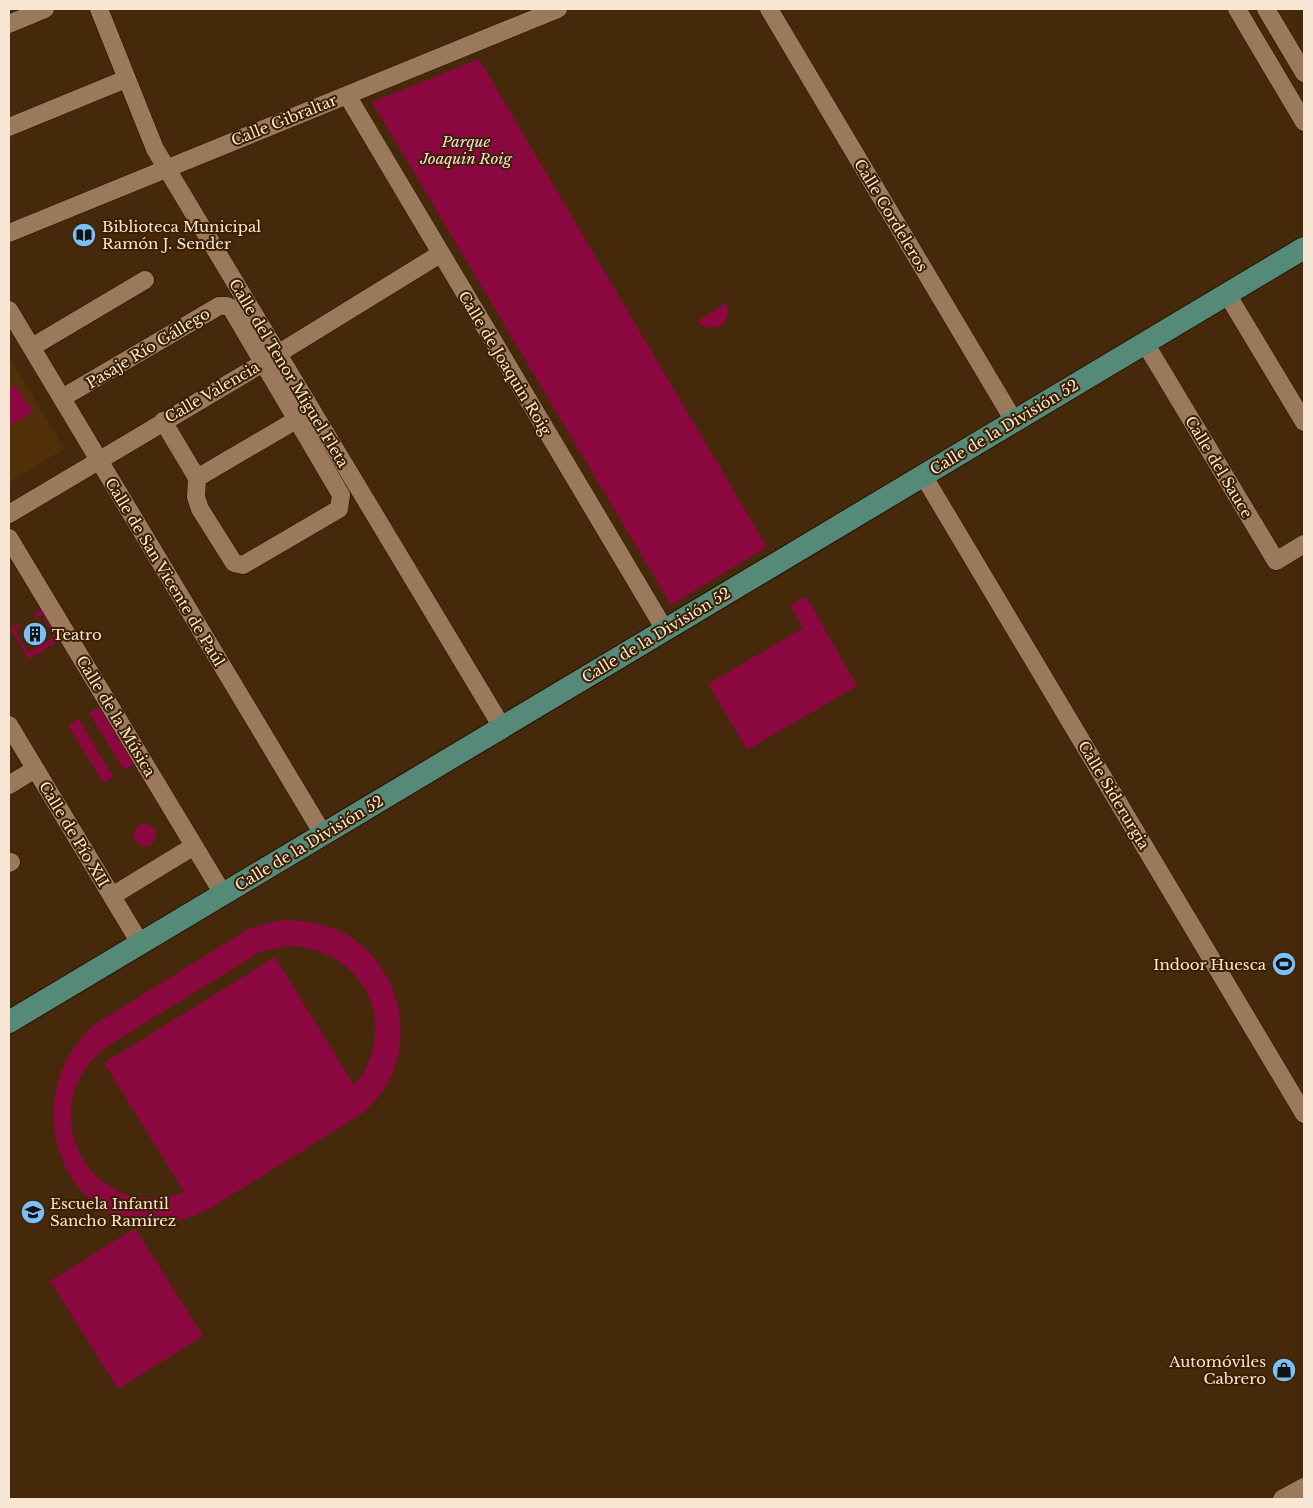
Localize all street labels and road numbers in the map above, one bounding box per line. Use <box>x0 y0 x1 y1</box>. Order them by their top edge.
street label: Calle Gibraltar <box>228 90 340 150</box>
street label: Calle Cordeleros <box>850 155 932 275</box>
street label: Calle del Tenor Miguel Fleta <box>225 275 353 471</box>
street label: Calle de Joaquin Roig <box>454 287 556 439</box>
street label: Pasaje Río Gállego <box>83 304 213 392</box>
street label: Calle Valencia <box>161 357 263 427</box>
street label: Calle de la División 52 <box>926 375 1082 479</box>
street label: Calle del Sauce <box>1181 413 1257 521</box>
street label: Calle de San Vicente de Paúl <box>101 474 229 670</box>
street label: Calle de la División 52 <box>578 583 734 687</box>
street label: Calle de la Música <box>72 652 160 781</box>
street label: Calle Siderurgia <box>1074 737 1154 853</box>
street label: Calle de Pío XII <box>35 778 113 890</box>
street label: Calle de la División 52 <box>231 791 387 895</box>

